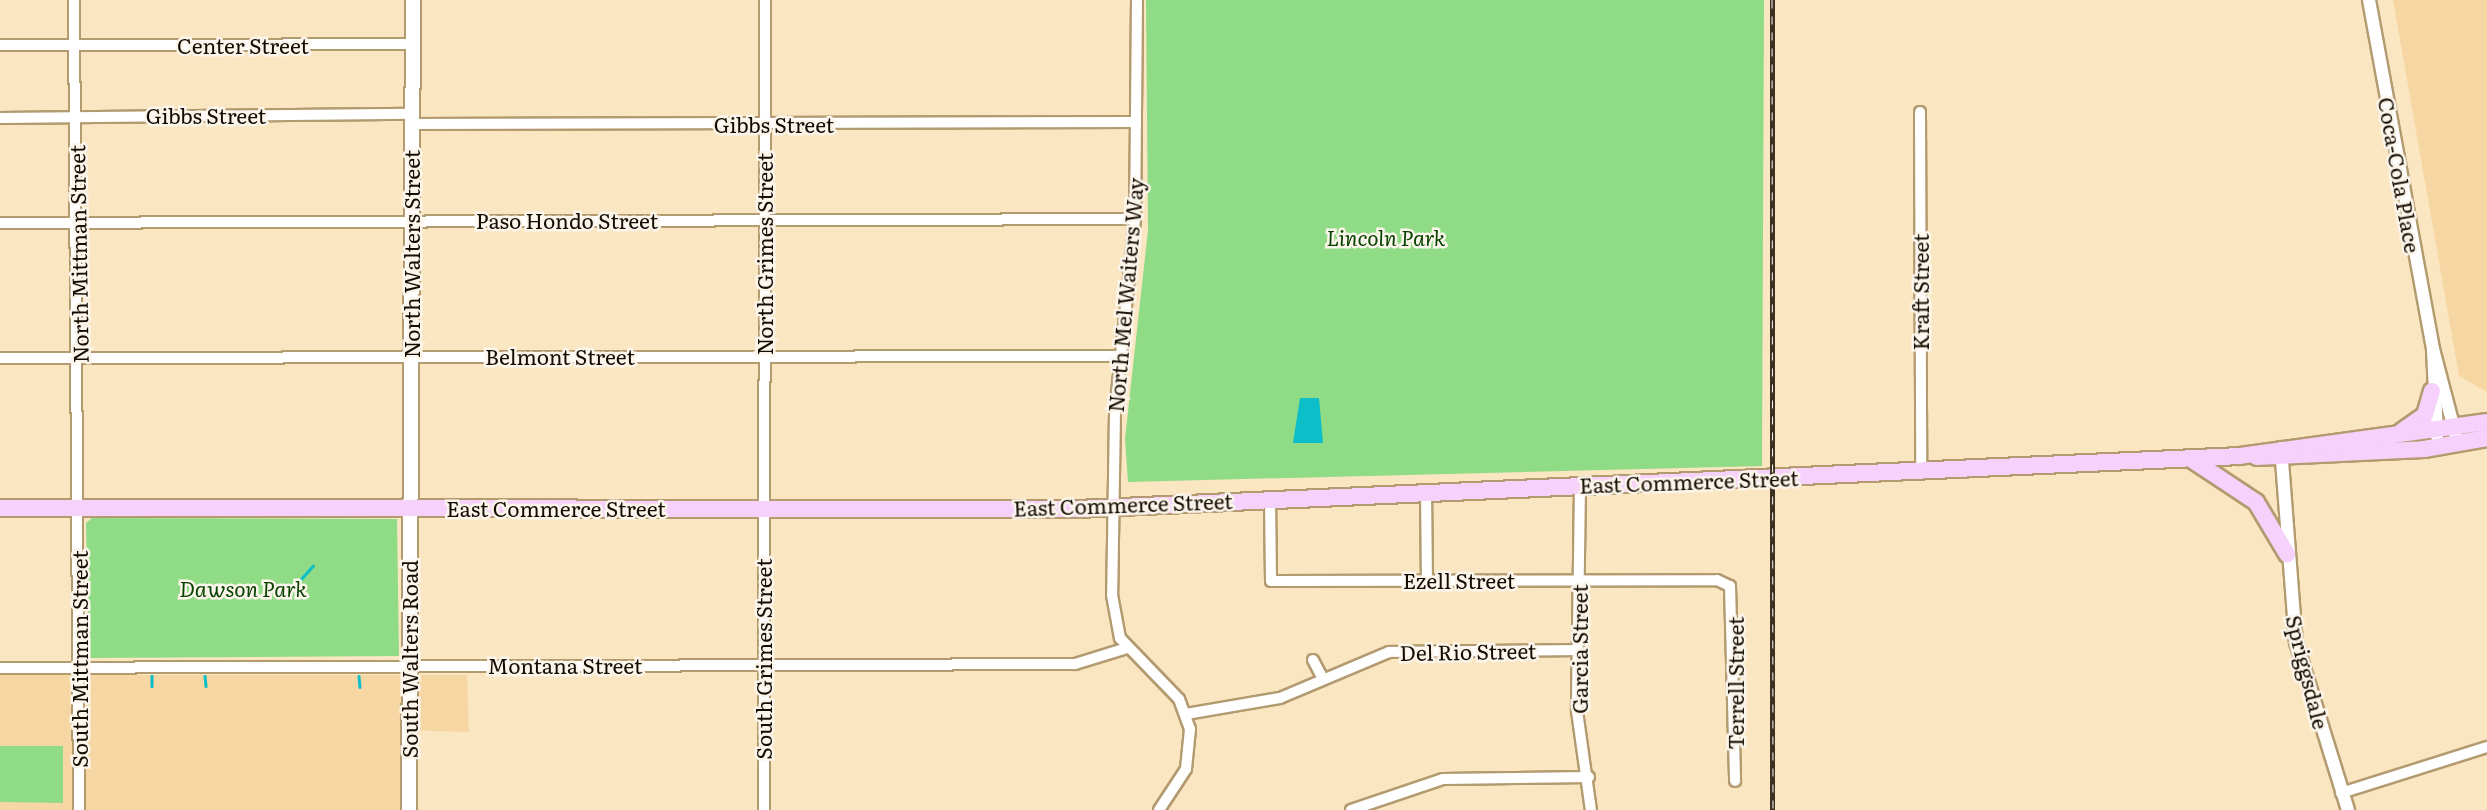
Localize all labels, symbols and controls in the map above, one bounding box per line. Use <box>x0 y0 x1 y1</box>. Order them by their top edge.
street label: Center Street <box>177 32 309 58</box>
street label: Coca-Cola Place <box>2374 95 2426 255</box>
street label: Gibbs Street <box>146 102 266 128</box>
street label: Gibbs Street <box>714 111 834 137</box>
street label: North Mittman Street <box>63 145 93 363</box>
street label: North Walters Street <box>398 150 424 358</box>
street label: North Grimes Street <box>751 153 777 355</box>
street label: North Mel Waiters Way <box>1102 177 1148 413</box>
street label: Paso Hondo Street <box>476 207 658 233</box>
park label: Lincoln Park <box>1327 224 1445 250</box>
street label: Kraft Street <box>1907 234 1933 350</box>
street label: Belmont Street <box>485 343 635 369</box>
street label: East Commerce Street <box>1579 465 1799 497</box>
street label: East Commerce Street <box>1013 488 1233 520</box>
street label: East Commerce Street <box>446 495 666 521</box>
street label: South Mittman Street <box>66 550 92 768</box>
street label: South Grimes Street <box>750 558 776 760</box>
street label: South Walters Road <box>396 560 422 758</box>
street label: Ezell Street <box>1403 567 1515 593</box>
park label: Dawson Park <box>179 575 307 601</box>
street label: Garcia Street <box>1566 584 1592 714</box>
street label: Spriggsdale <box>2282 612 2334 732</box>
street label: Terrell Street <box>1722 616 1748 750</box>
street label: Del Rio Street <box>1399 637 1537 665</box>
street label: Montana Street <box>488 652 642 678</box>

